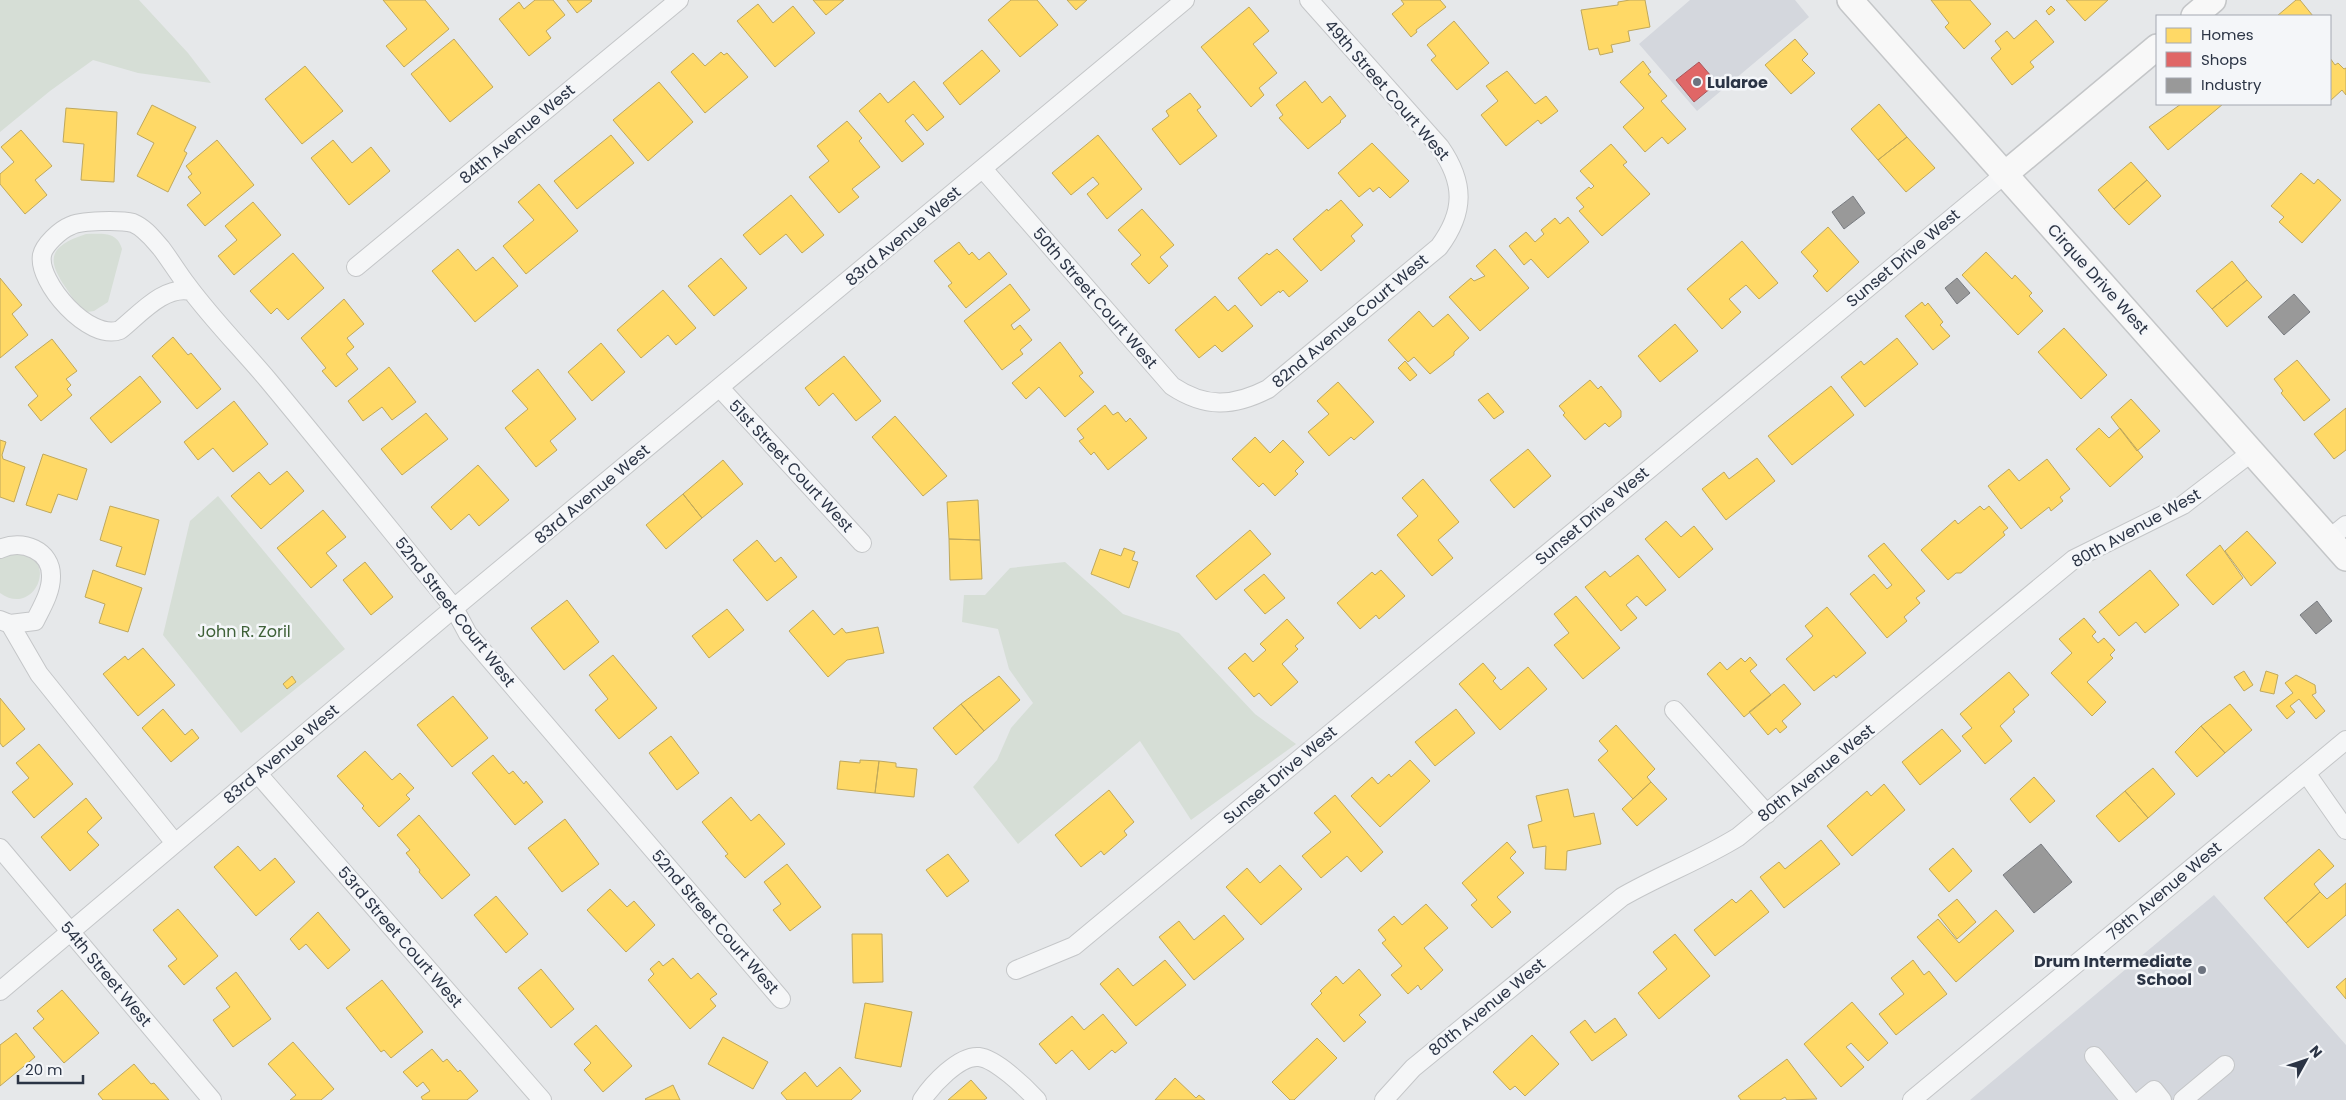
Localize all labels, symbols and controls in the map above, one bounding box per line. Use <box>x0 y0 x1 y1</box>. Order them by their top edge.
street label: 49th Street Court West <box>1319 14 1455 166</box>
legend <box>2156 15 2331 105</box>
text: Homes <box>2201 24 2254 45</box>
text: Shops <box>2201 49 2247 70</box>
place label: Lularoe <box>1707 71 1768 94</box>
text: Industry <box>2201 74 2262 95</box>
marker: Lularoe <box>1691 76 1703 88</box>
street label: 84th Avenue West <box>454 79 580 189</box>
street label: 83rd Avenue West <box>840 181 966 291</box>
street label: Sunset Drive West <box>1841 203 1965 313</box>
street label: Cirque Drive West <box>2042 219 2154 339</box>
street label: 50th Street Court West <box>1027 222 1163 374</box>
street label: 82nd Avenue Court West <box>1267 249 1433 393</box>
street label: 51st Street Court West <box>723 395 859 537</box>
street label: 83rd Avenue West <box>529 439 655 549</box>
street label: Sunset Drive West <box>1530 461 1654 571</box>
street label: 80th Avenue West <box>2067 483 2205 573</box>
street label: 52nd Street Court West <box>389 532 521 692</box>
park label: John R. Zoril <box>197 620 291 643</box>
street label: 83rd Avenue West <box>218 699 344 809</box>
street label: 80th Avenue West <box>1753 718 1880 827</box>
street label: Sunset Drive West <box>1218 720 1342 830</box>
street label: 79th Avenue West <box>2102 836 2226 946</box>
street label: 52nd Street Court West <box>646 845 784 999</box>
street label: 53rd Street Court West <box>332 861 468 1013</box>
street label: 54th Street West <box>55 916 157 1032</box>
place label: Drum Intermediate School <box>2034 950 2192 991</box>
street label: 80th Avenue West <box>1424 952 1551 1061</box>
marker: Drum Intermediate School <box>2196 964 2208 976</box>
north arrow <box>2281 1035 2331 1085</box>
text: N <box>2305 1041 2327 1062</box>
scale bar <box>18 1052 82 1084</box>
text: 20 m <box>25 1059 63 1080</box>

